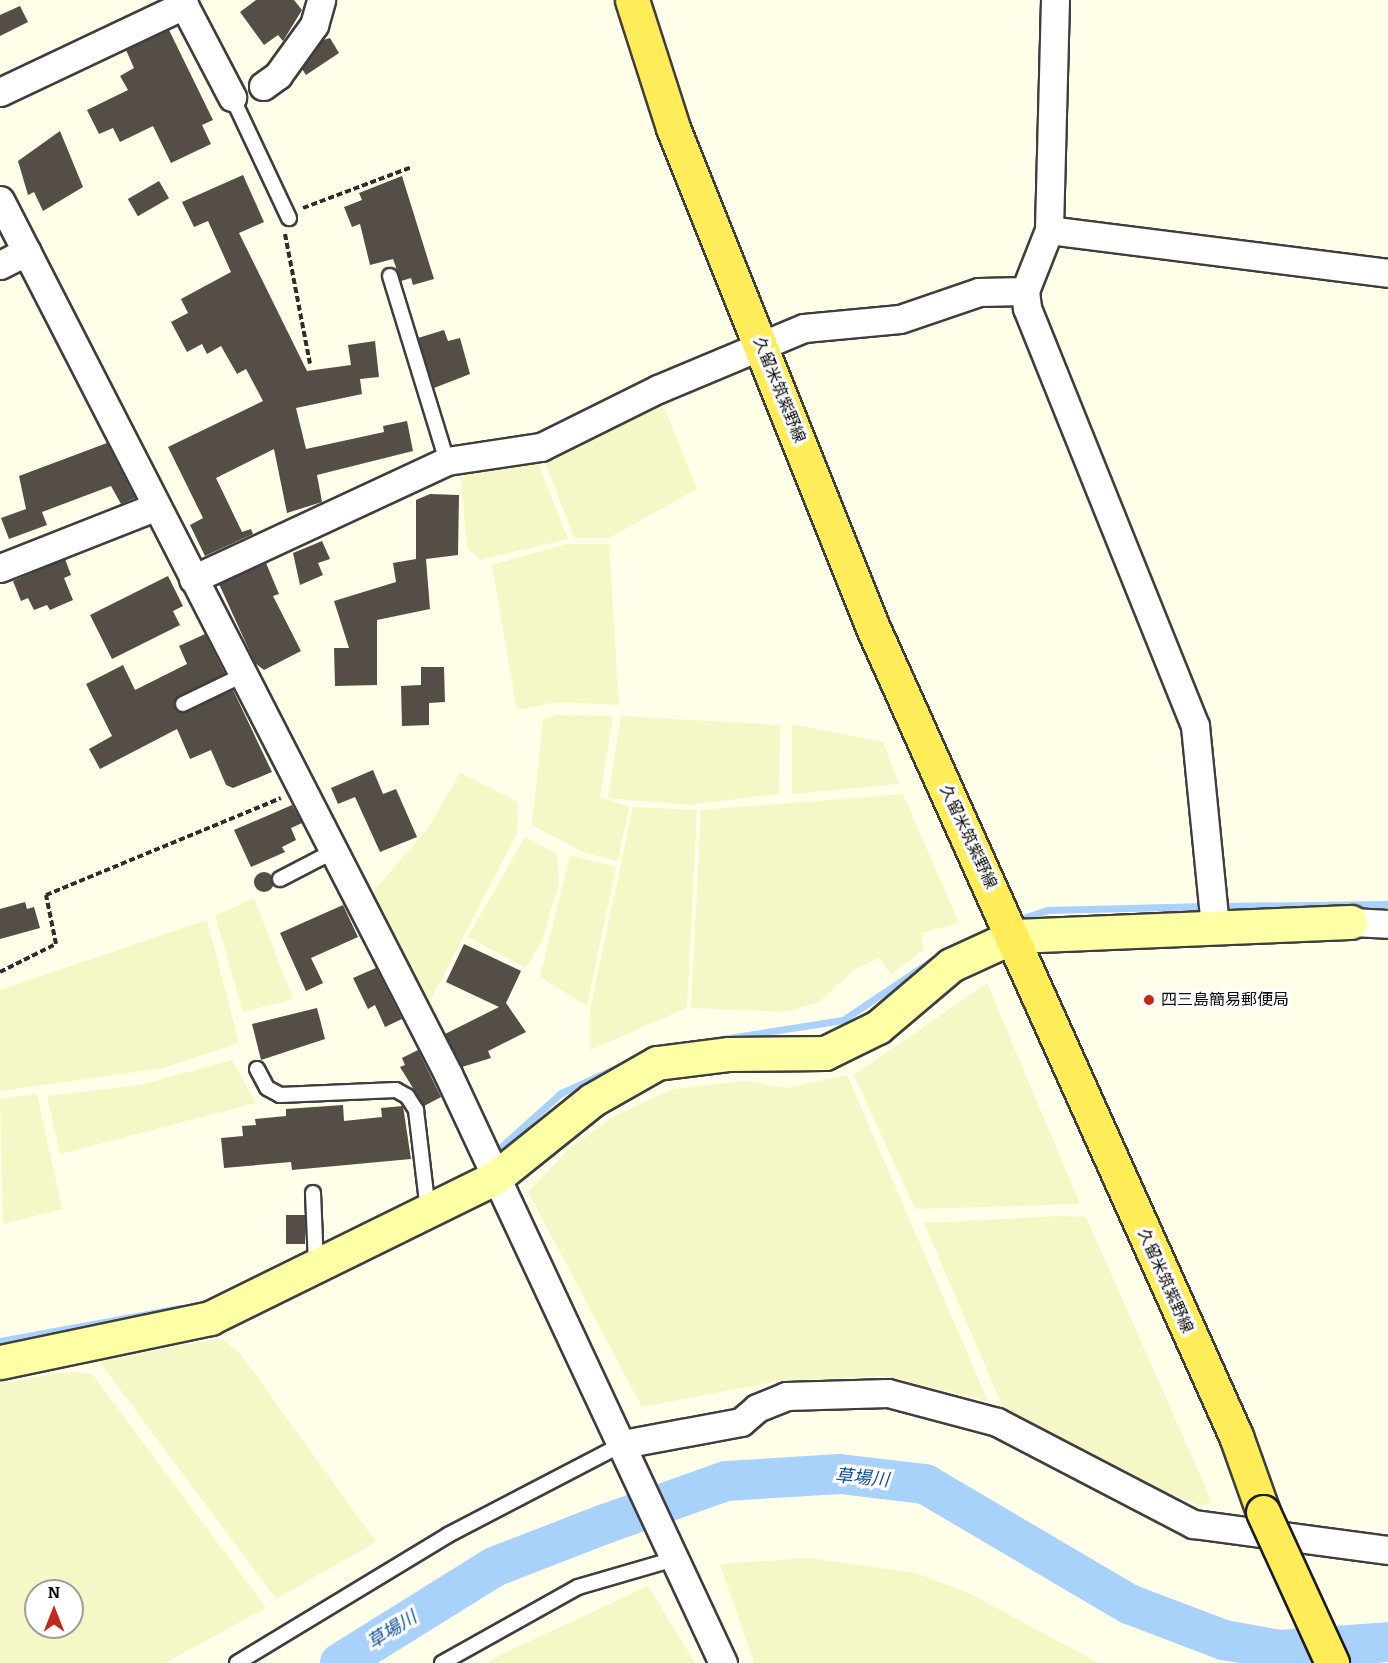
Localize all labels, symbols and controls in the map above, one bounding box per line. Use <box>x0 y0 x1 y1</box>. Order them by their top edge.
street label: 久留米筑紫野線 <box>749 334 809 446</box>
street label: 久留米筑紫野線 <box>936 782 1000 892</box>
place label: 四三島簡易郵便局 <box>1161 990 1289 1010</box>
marker: 四三島簡易郵便局 <box>1142 993 1156 1007</box>
street label: 久留米筑紫野線 <box>1133 1226 1197 1336</box>
water label: 草場川 <box>834 1465 890 1491</box>
north arrow <box>24 1579 84 1639</box>
text: N <box>48 1583 60 1602</box>
water label: 草場川 <box>363 1607 421 1653</box>

